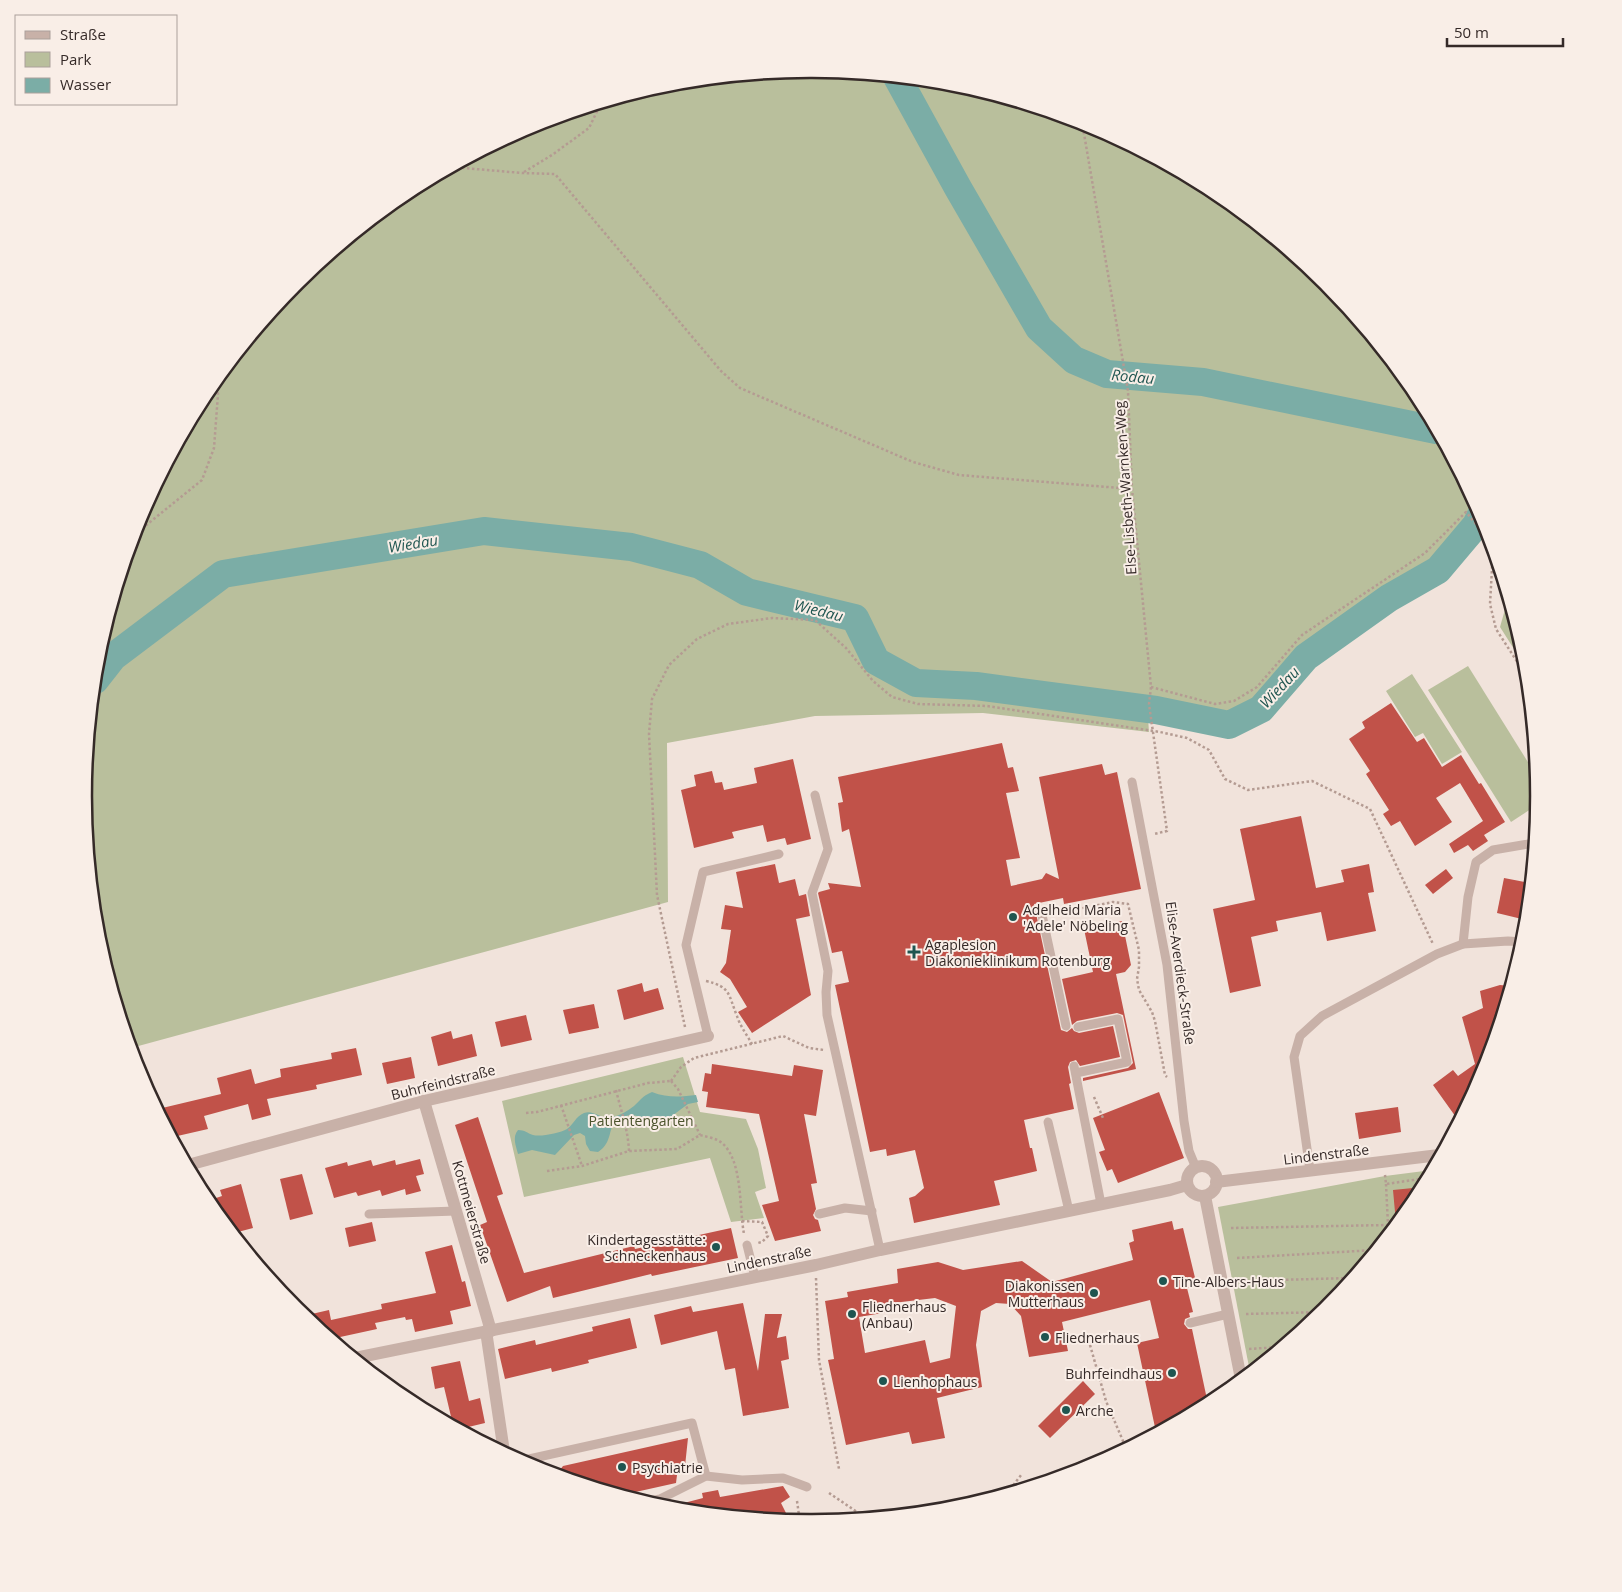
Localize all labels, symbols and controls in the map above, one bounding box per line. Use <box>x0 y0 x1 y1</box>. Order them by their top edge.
legend <box>15 15 178 105</box>
scale bar <box>1447 15 1563 47</box>
text: 50 m <box>1454 22 1489 42</box>
text: Straße <box>60 24 106 44</box>
text: Park <box>60 49 91 69</box>
text: Wasser <box>60 74 111 94</box>
water label: Rodau <box>1111 364 1156 388</box>
street label: Else-Lisbeth-Warnken-Weg <box>1109 400 1141 575</box>
water label: Wiedau <box>387 529 440 557</box>
water label: Wiedau <box>792 594 846 626</box>
water label: Wiedau <box>1255 662 1304 712</box>
place label: Adelheid Maria 'Adele' Nöbeling <box>1023 900 1128 935</box>
street label: Elise-Averdieck-Straße <box>1162 900 1200 1046</box>
marker: Adelheid Maria 'Adele' Nöbeling <box>1007 911 1019 923</box>
place label: Agaplesion Diakonieklinikum Rotenburg <box>925 935 1111 970</box>
marker: Agaplesion Diakonieklinikum Rotenburg <box>907 945 921 959</box>
street label: Buhrfeindstraße <box>389 1060 497 1104</box>
park label: Patientengarten <box>588 1111 694 1130</box>
street label: Lindenstraße <box>1282 1139 1370 1169</box>
street label: Kottmeierstraße <box>448 1158 496 1266</box>
place label: Kindertagesstätte: Schneckenhaus <box>587 1230 706 1265</box>
marker: Kindertagesstätte: Schneckenhaus <box>710 1241 722 1253</box>
street label: Lindenstraße <box>725 1241 813 1277</box>
place label: Tine-Albers-Haus <box>1173 1272 1285 1291</box>
marker: Tine-Albers-Haus <box>1157 1275 1169 1287</box>
place label: Diakonissen Mutterhaus <box>1005 1276 1084 1311</box>
marker: Diakonissen Mutterhaus <box>1088 1287 1100 1299</box>
place label: Fliednerhaus (Anbau) <box>862 1297 947 1332</box>
marker: Fliednerhaus (Anbau) <box>846 1308 858 1320</box>
place label: Fliednerhaus <box>1055 1328 1140 1347</box>
marker: Fliednerhaus <box>1039 1331 1051 1343</box>
place label: Buhrfeindhaus <box>1065 1364 1162 1383</box>
marker: Buhrfeindhaus <box>1166 1367 1178 1379</box>
place label: Lienhophaus <box>893 1372 978 1391</box>
marker: Lienhophaus <box>877 1375 889 1387</box>
place label: Arche <box>1076 1401 1114 1420</box>
marker: Arche <box>1060 1404 1072 1416</box>
place label: Psychiatrie <box>632 1458 703 1477</box>
marker: Psychiatrie <box>616 1461 628 1473</box>

